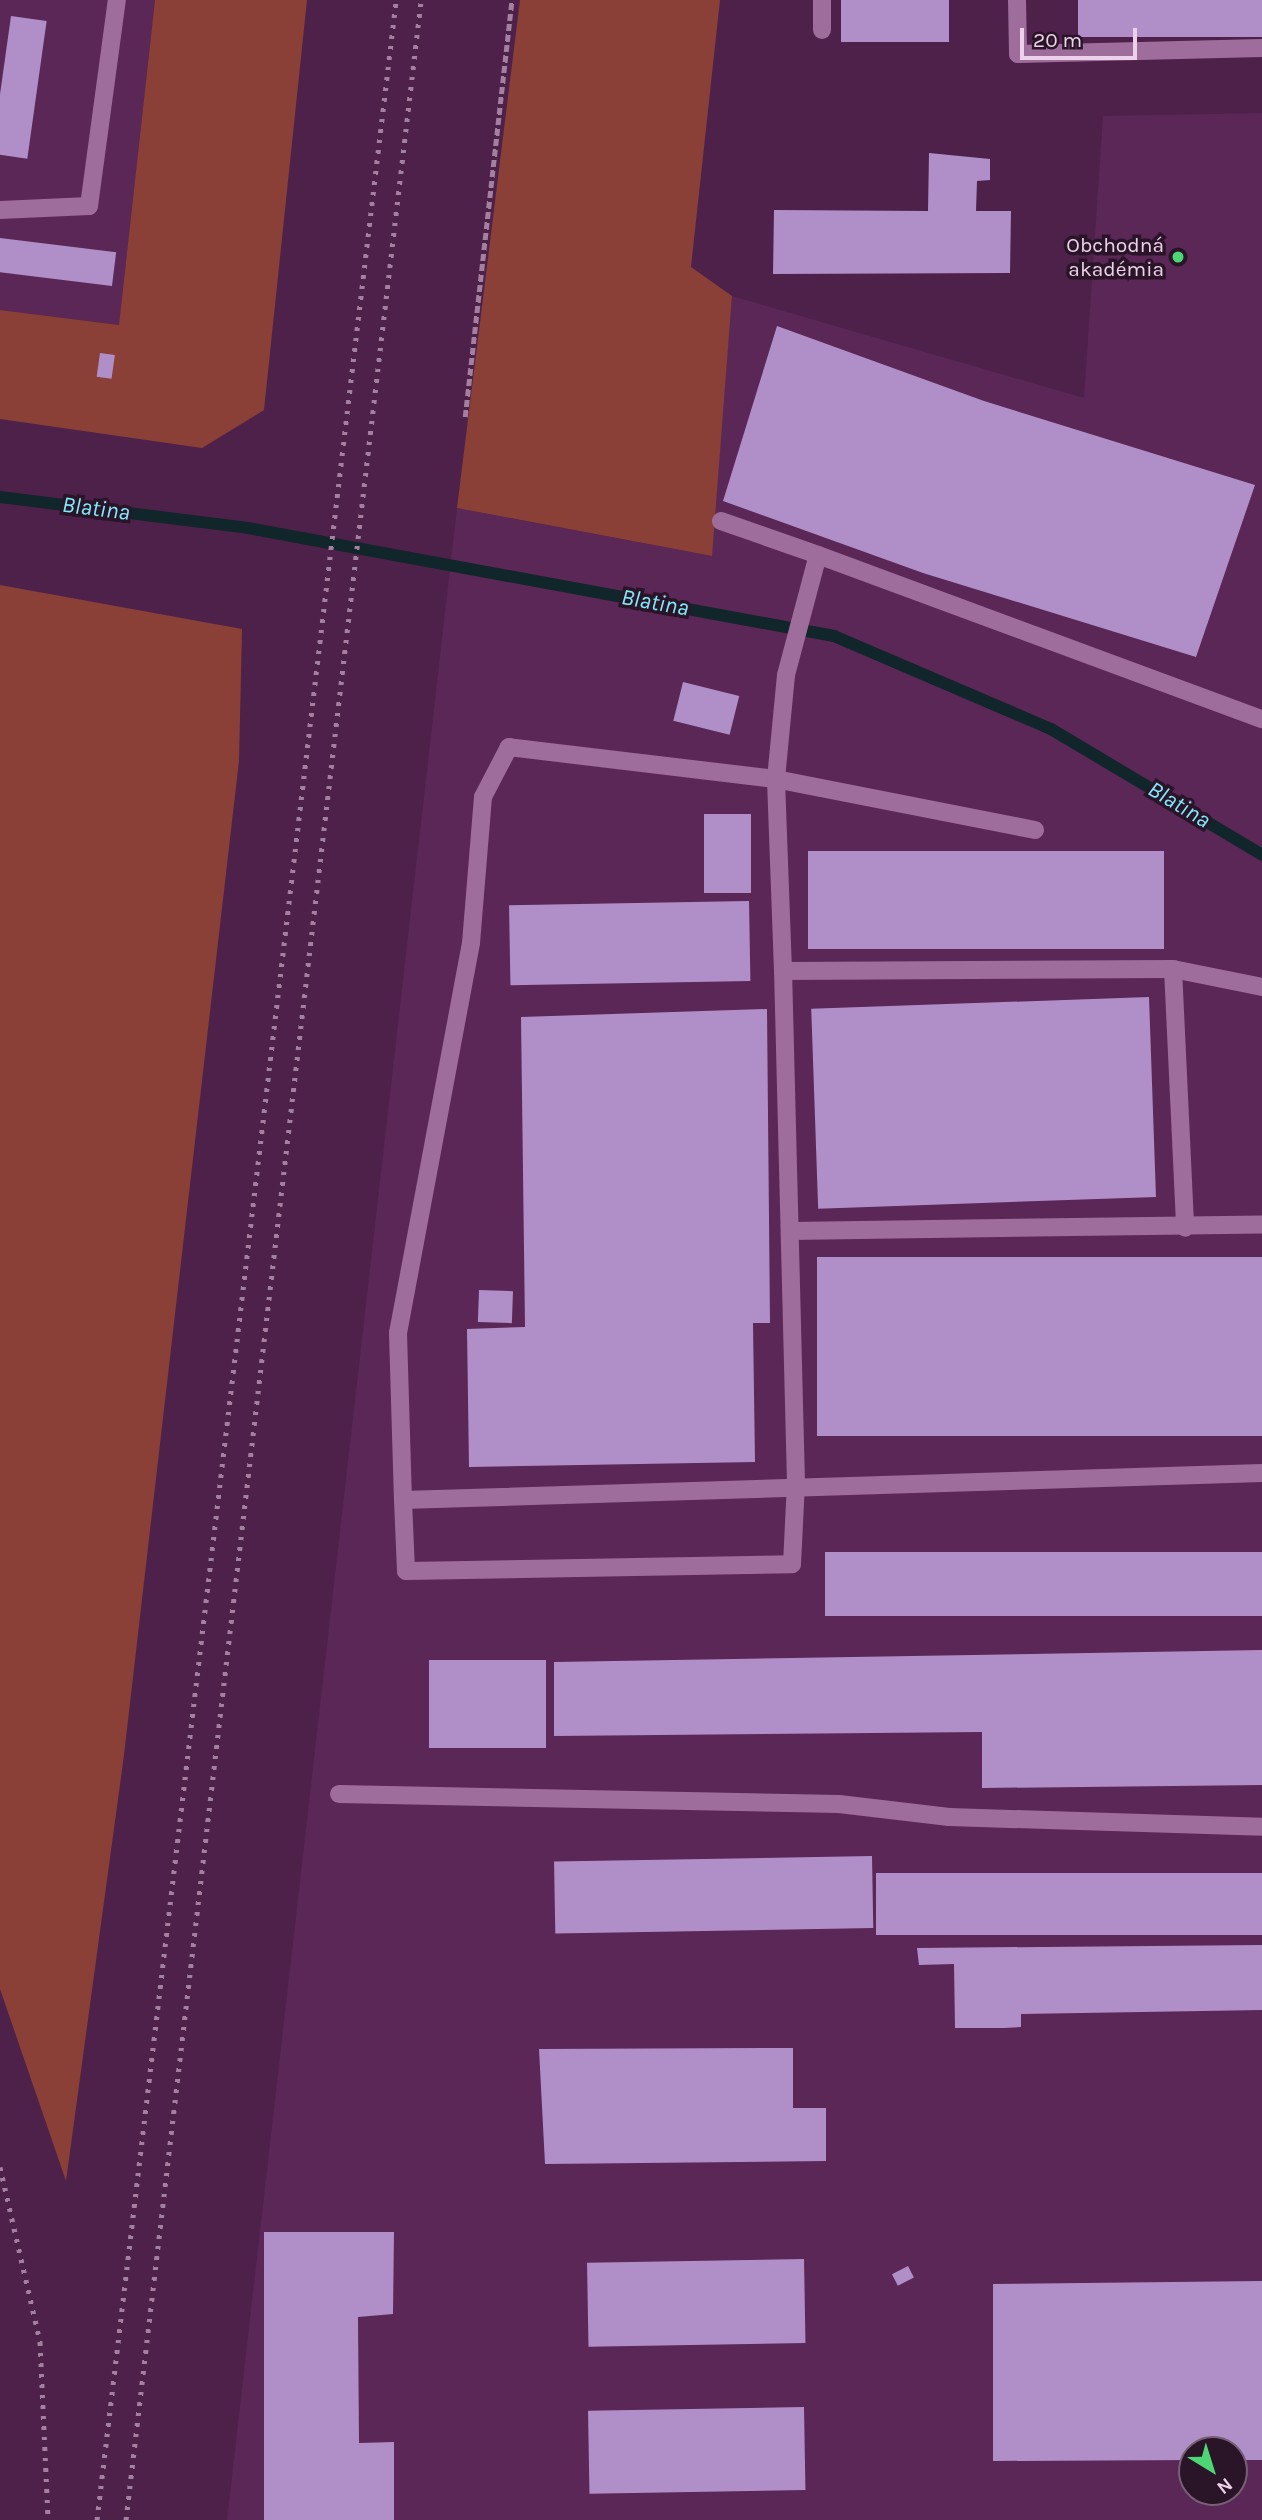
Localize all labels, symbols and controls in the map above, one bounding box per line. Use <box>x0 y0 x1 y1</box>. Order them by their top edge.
scale bar <box>1024 14 1141 58</box>
text: 20 m <box>1033 28 1082 52</box>
place label: Obchodná akadémia <box>1066 232 1164 282</box>
marker: Obchodná akadémia <box>1170 249 1186 265</box>
water label: Blatina <box>60 491 132 527</box>
water label: Blatina <box>619 583 691 623</box>
water label: Blatina <box>1143 776 1215 834</box>
north arrow <box>1178 2436 1248 2506</box>
text: N <box>1213 2473 1237 2499</box>

